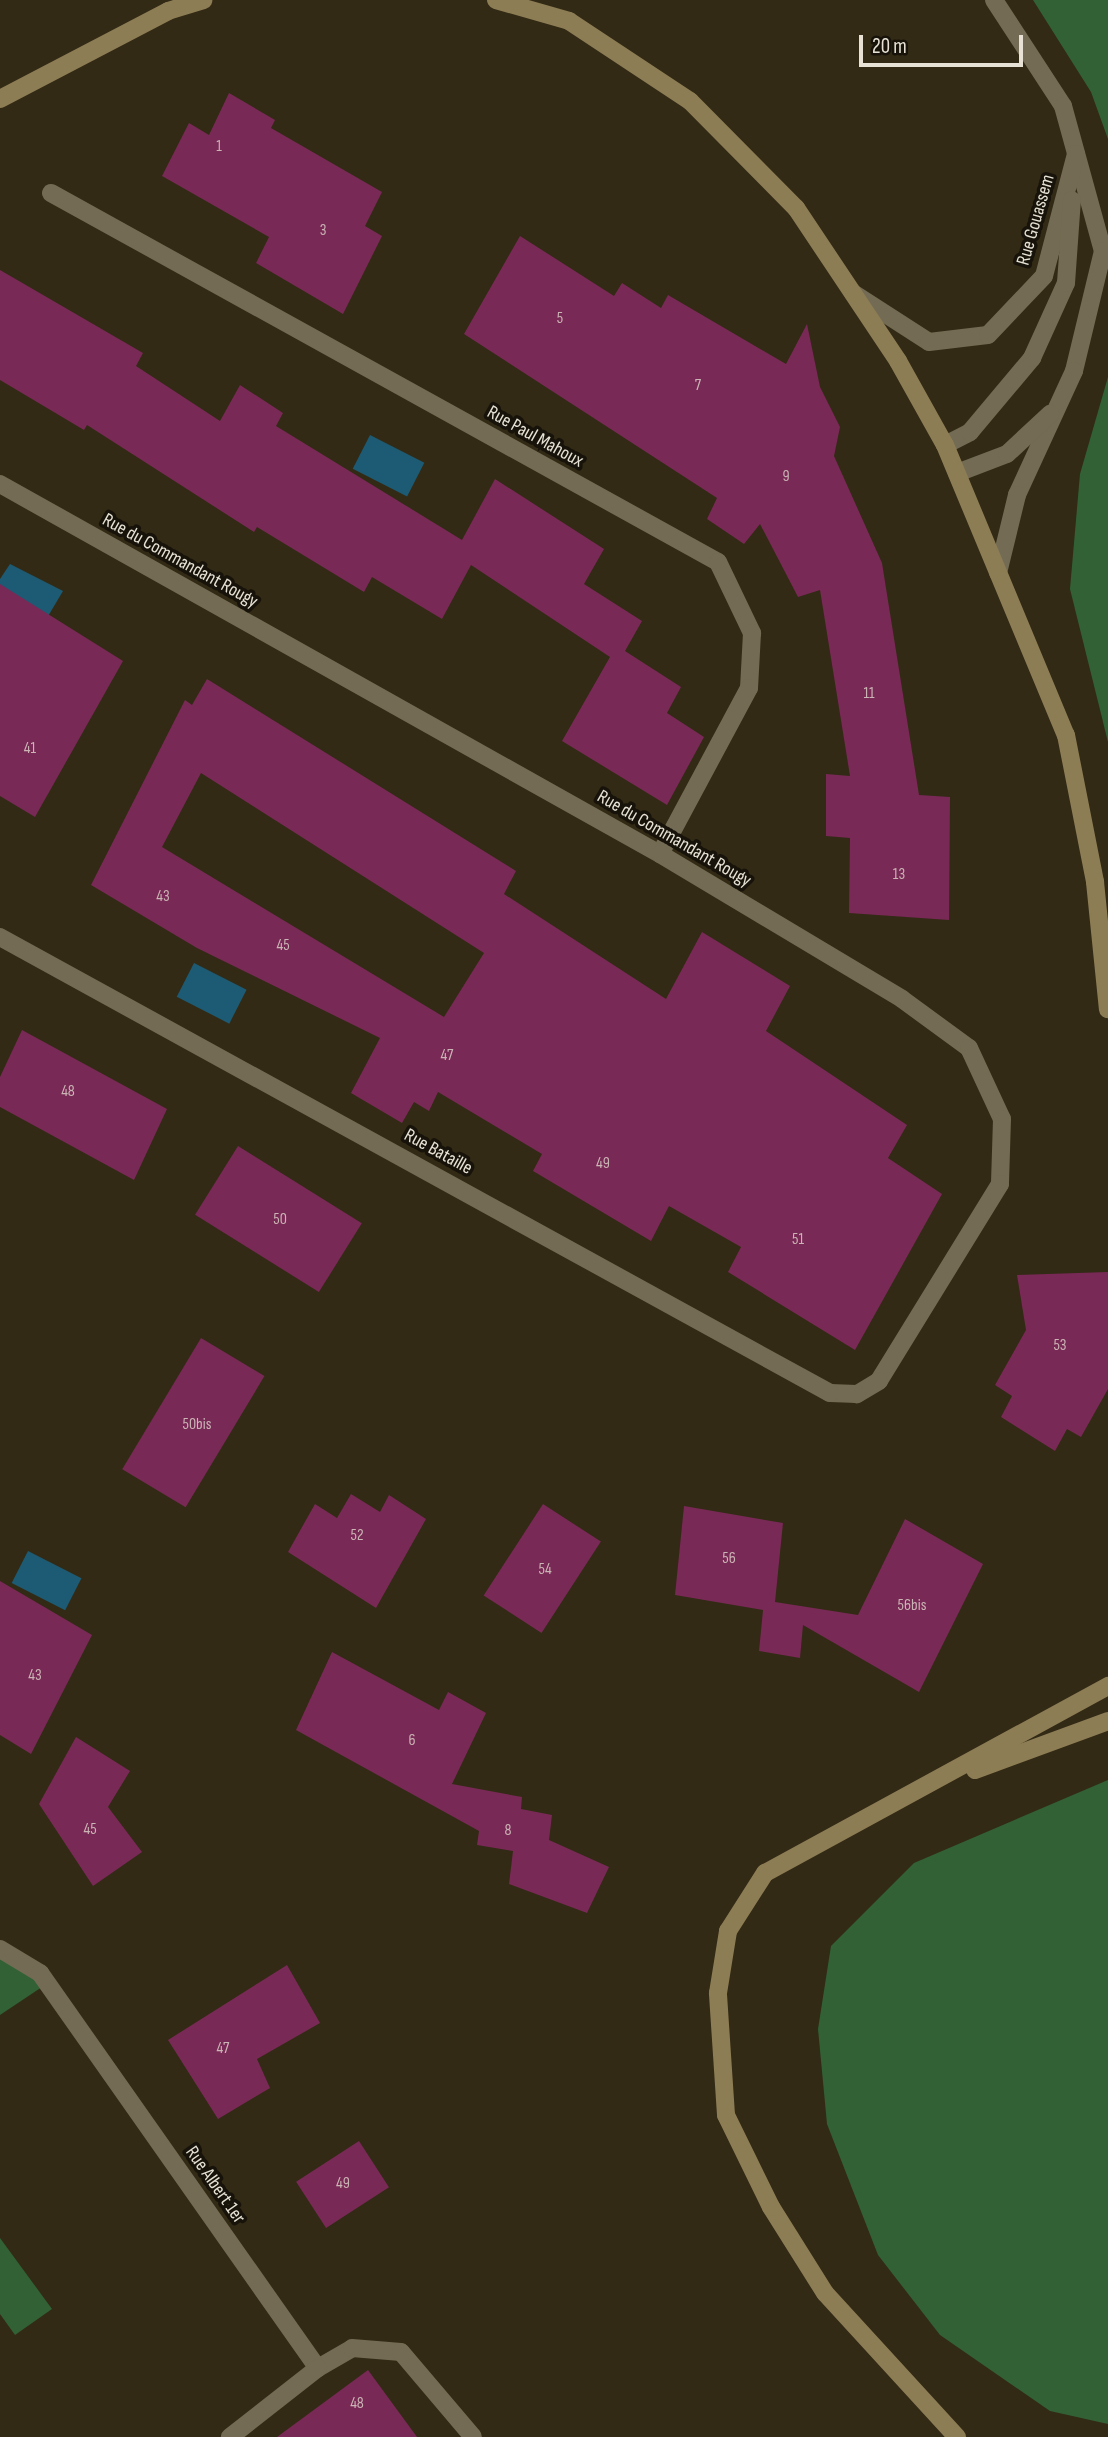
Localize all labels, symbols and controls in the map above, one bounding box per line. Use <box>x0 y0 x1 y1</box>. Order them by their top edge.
scale bar <box>863 21 1028 65</box>
text: 20 m <box>872 34 907 59</box>
house number: 1 <box>216 137 222 157</box>
street label: Rue Gouassem <box>1012 172 1060 268</box>
house number: 3 <box>320 221 326 241</box>
house number: 5 <box>557 309 563 329</box>
house number: 7 <box>695 376 701 396</box>
street label: Rue Paul Mahoux <box>483 401 587 473</box>
house number: 9 <box>782 467 790 487</box>
street label: Rue du Commandant Rougy <box>98 509 262 613</box>
house number: 11 <box>863 684 875 704</box>
house number: 41 <box>24 739 36 759</box>
street label: Rue du Commandant Rougy <box>593 786 755 892</box>
house number: 13 <box>893 865 905 885</box>
house number: 43 <box>156 887 170 907</box>
house number: 45 <box>276 936 290 956</box>
house number: 47 <box>441 1046 453 1066</box>
house number: 48 <box>61 1082 75 1102</box>
street label: Rue Bataille <box>400 1124 476 1180</box>
house number: 49 <box>596 1154 610 1174</box>
house number: 50 <box>273 1210 287 1230</box>
house number: 51 <box>792 1230 804 1250</box>
house number: 53 <box>1053 1336 1067 1356</box>
house number: 50bis <box>183 1415 211 1435</box>
house number: 52 <box>350 1526 364 1546</box>
house number: 56 <box>722 1549 736 1569</box>
house number: 54 <box>538 1560 552 1580</box>
house number: 56bis <box>898 1596 926 1616</box>
house number: 43 <box>28 1666 42 1686</box>
house number: 6 <box>408 1731 416 1751</box>
house number: 45 <box>83 1820 97 1840</box>
house number: 8 <box>504 1821 512 1841</box>
house number: 47 <box>217 2039 229 2059</box>
street label: Rue Albert 1er <box>180 2142 250 2228</box>
house number: 49 <box>336 2174 350 2194</box>
house number: 48 <box>350 2394 364 2414</box>

